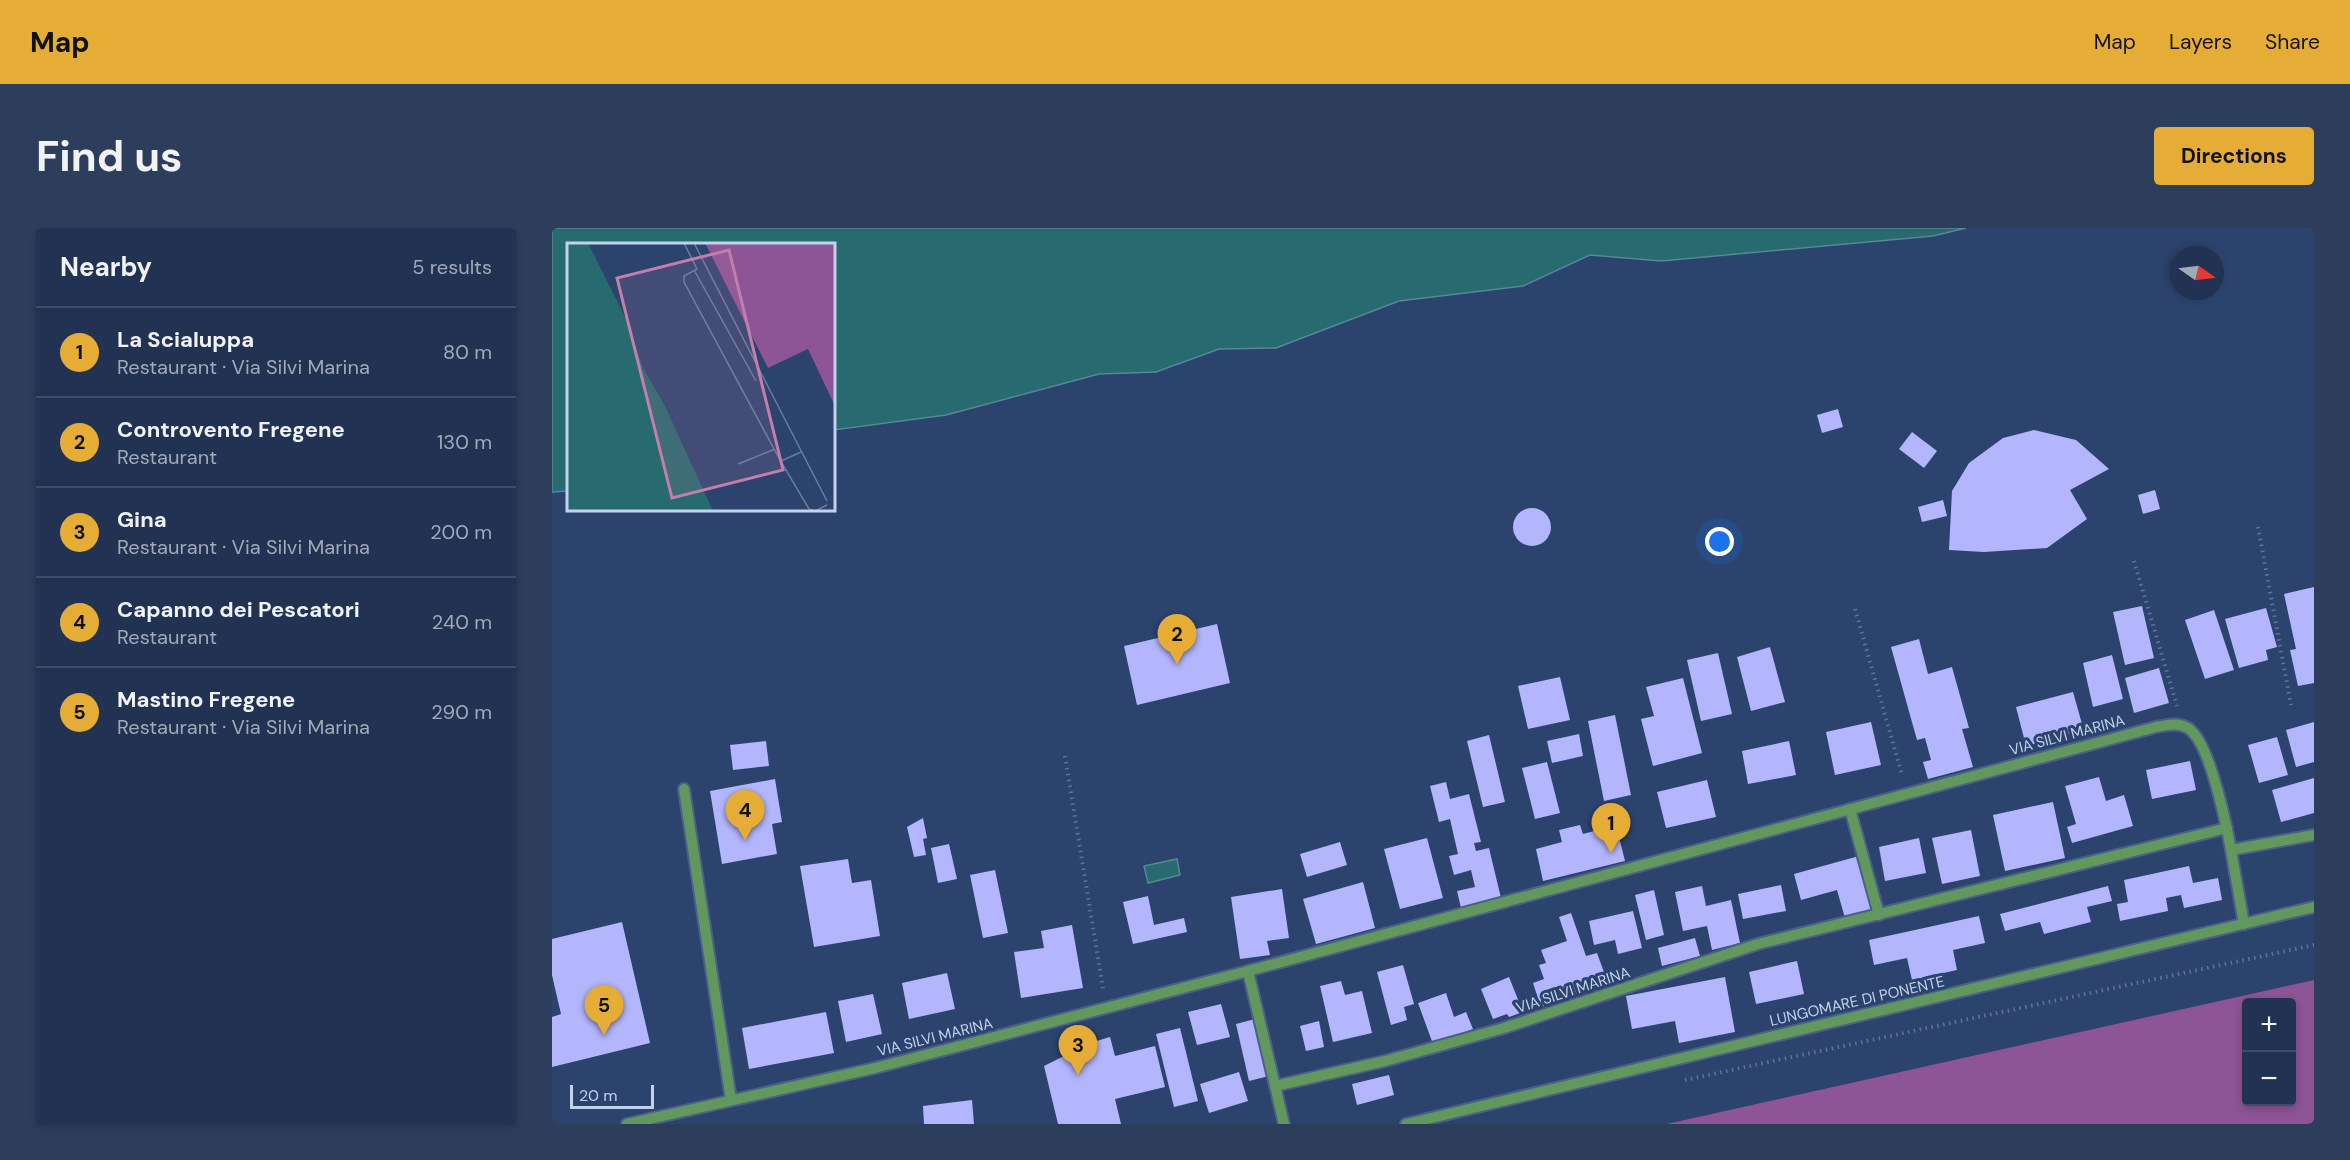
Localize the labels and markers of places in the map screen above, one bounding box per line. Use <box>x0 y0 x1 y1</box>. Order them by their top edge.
pin: 2 <box>1158 614 1196 664</box>
pin: 4 <box>726 790 764 840</box>
pin: 1 <box>1592 804 1630 853</box>
pin: 5 <box>584 986 624 1035</box>
pin: 3 <box>1058 1026 1098 1075</box>

